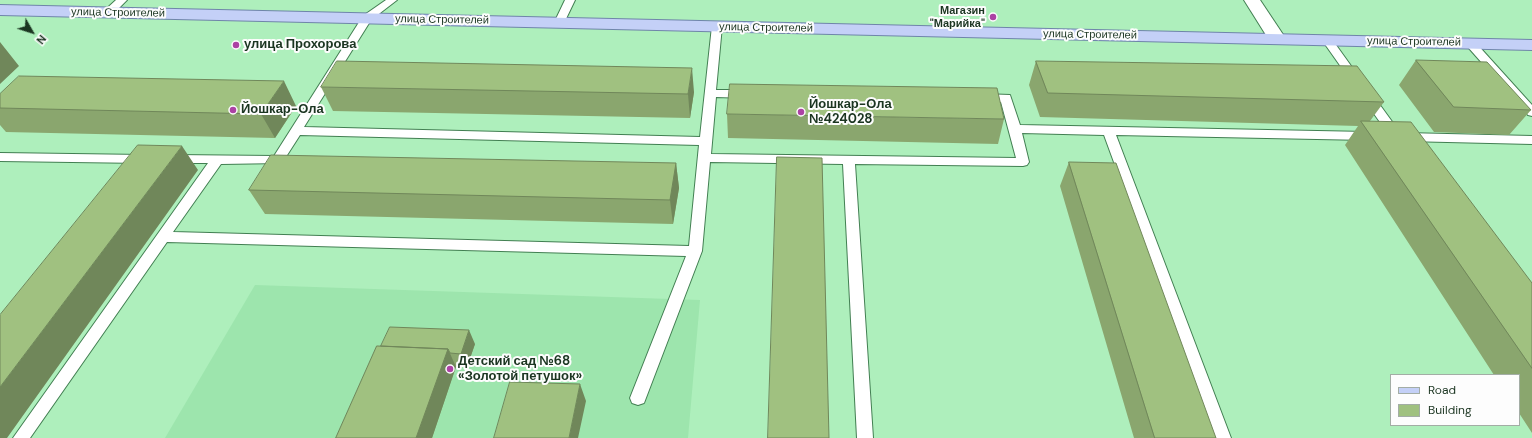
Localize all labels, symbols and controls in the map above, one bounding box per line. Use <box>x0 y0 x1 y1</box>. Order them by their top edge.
place label: Магазин "Марийка" <box>930 4 985 30</box>
street label: улица Строителей <box>71 6 165 20</box>
north arrow <box>12 12 52 52</box>
marker: Магазин "Марийка" <box>988 12 998 22</box>
street label: улица Строителей <box>395 13 489 27</box>
street label: улица Строителей <box>719 21 813 35</box>
street label: улица Строителей <box>1043 28 1137 42</box>
text: N <box>33 32 49 47</box>
street label: улица Строителей <box>1367 35 1461 49</box>
place label: улица Прохорова <box>244 37 356 53</box>
marker: улица Прохорова <box>231 40 241 50</box>
place label: Йошкар-Ола №424028 <box>809 97 892 128</box>
place label: Йошкар-Ола <box>241 102 324 118</box>
marker: Йошкар-Ола <box>228 105 238 115</box>
marker: Йошкар-Ола №424028 <box>796 107 806 117</box>
place label: Детский сад №68 «Золотой петушок» <box>458 354 582 385</box>
marker: Детский сад №68 «Золотой петушок» <box>445 364 455 374</box>
legend <box>1390 374 1520 426</box>
text: Road <box>1428 382 1456 398</box>
text: Building <box>1428 402 1472 418</box>

